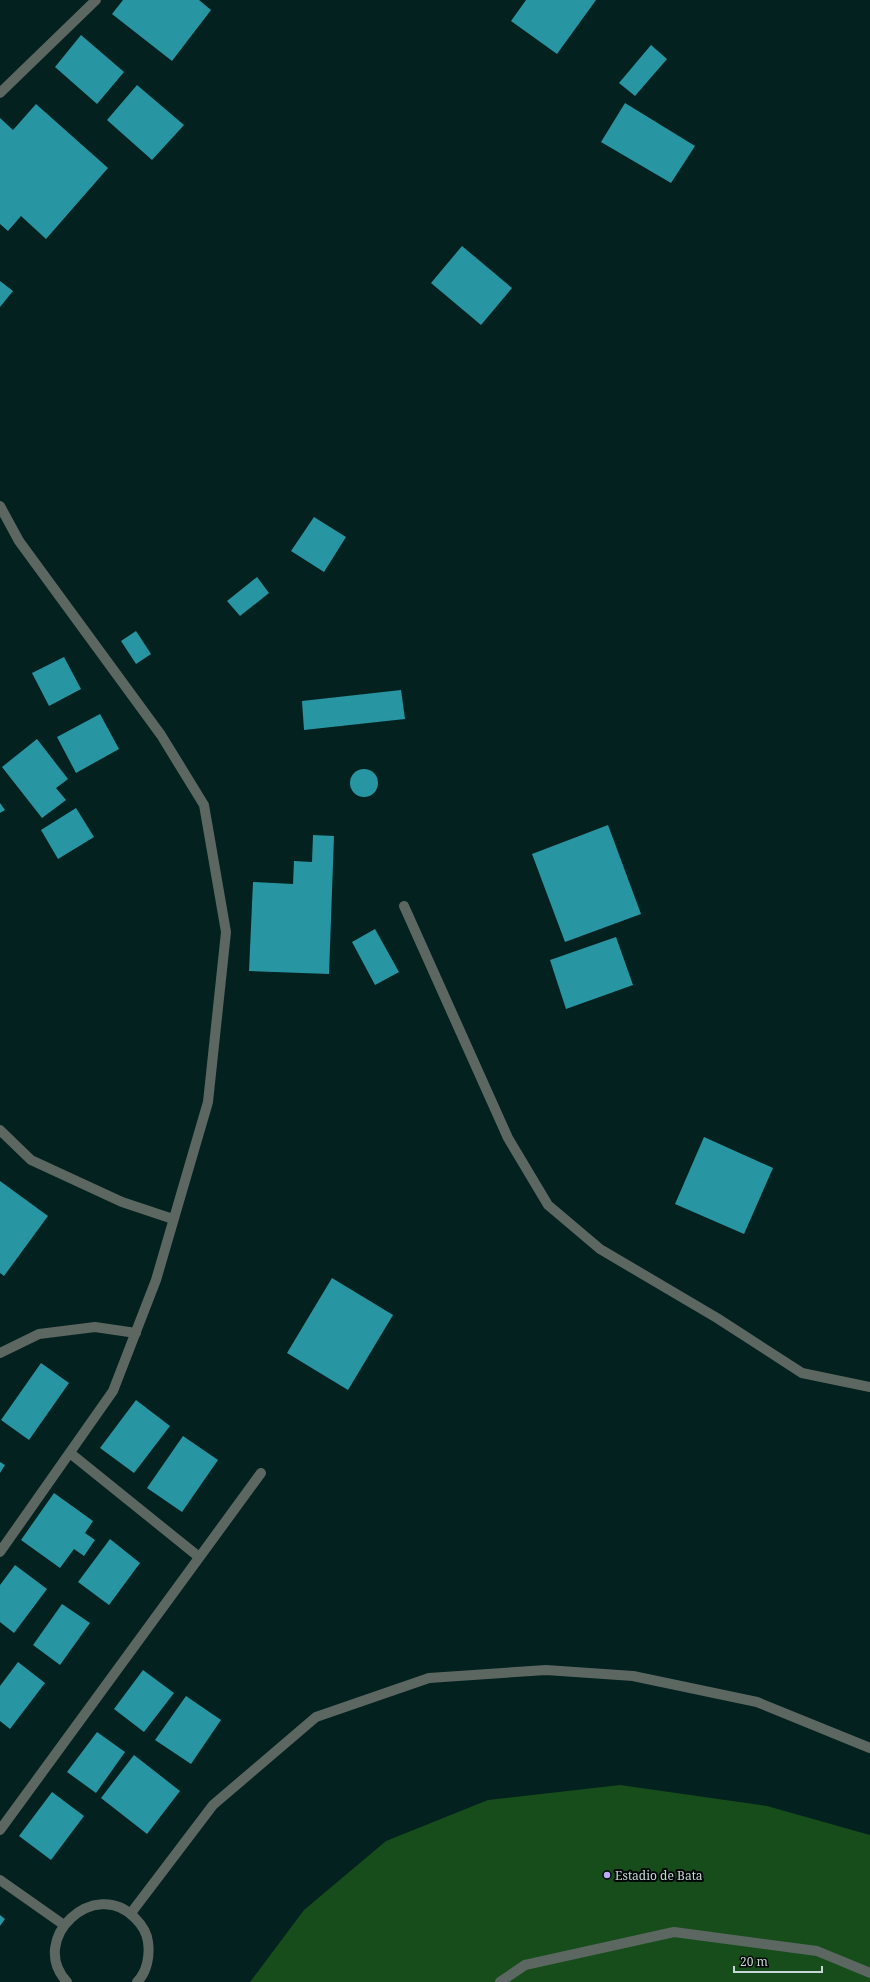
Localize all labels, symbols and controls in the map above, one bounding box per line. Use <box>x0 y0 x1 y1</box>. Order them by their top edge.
place label: Estadio de Bata <box>615 1867 703 1884</box>
marker: Estadio de Bata <box>602 1870 612 1880</box>
scale bar <box>734 1948 822 1974</box>
text: 20 m <box>740 1953 768 1970</box>

